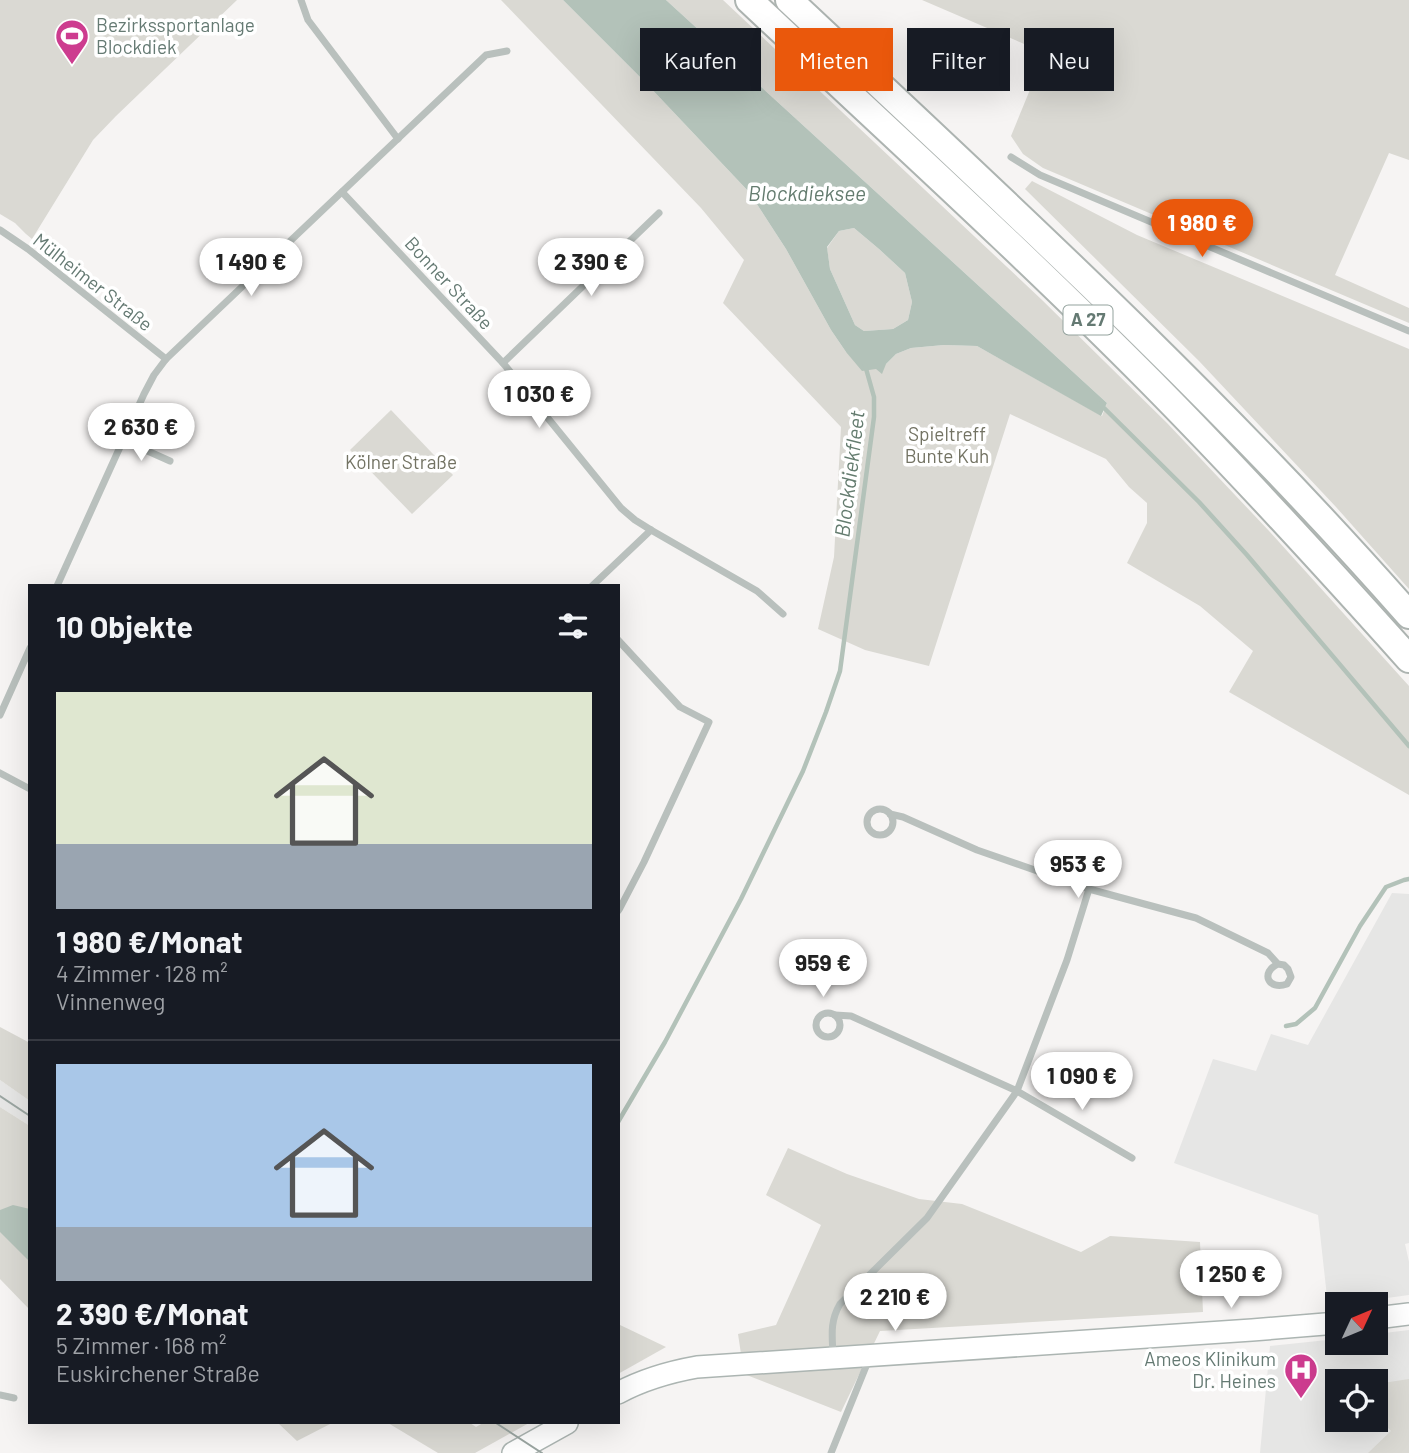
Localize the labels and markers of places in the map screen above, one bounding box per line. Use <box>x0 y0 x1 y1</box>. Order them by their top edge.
place label: Bezirkssportanlage Blockdiek <box>96 13 255 58</box>
sports icon: Bezirkssportanlage Blockdiek <box>53 17 91 66</box>
pin: 1 980 € <box>1137 200 1267 259</box>
pin: 1 490 € <box>186 238 316 298</box>
pin: 2 390 € <box>526 238 656 298</box>
pin: 1 030 € <box>474 370 604 430</box>
pin: 2 630 € <box>76 404 206 463</box>
pin: 953 € <box>1029 841 1127 900</box>
pin: 959 € <box>774 940 872 999</box>
pin: 1 090 € <box>1017 1052 1147 1112</box>
pin: 1 250 € <box>1166 1250 1296 1310</box>
pin: 2 210 € <box>830 1274 960 1333</box>
place label: Ameos Klinikum Dr. Heines <box>1144 1347 1276 1392</box>
hospital icon: Ameos Klinikum Dr. Heines <box>1282 1351 1320 1400</box>

